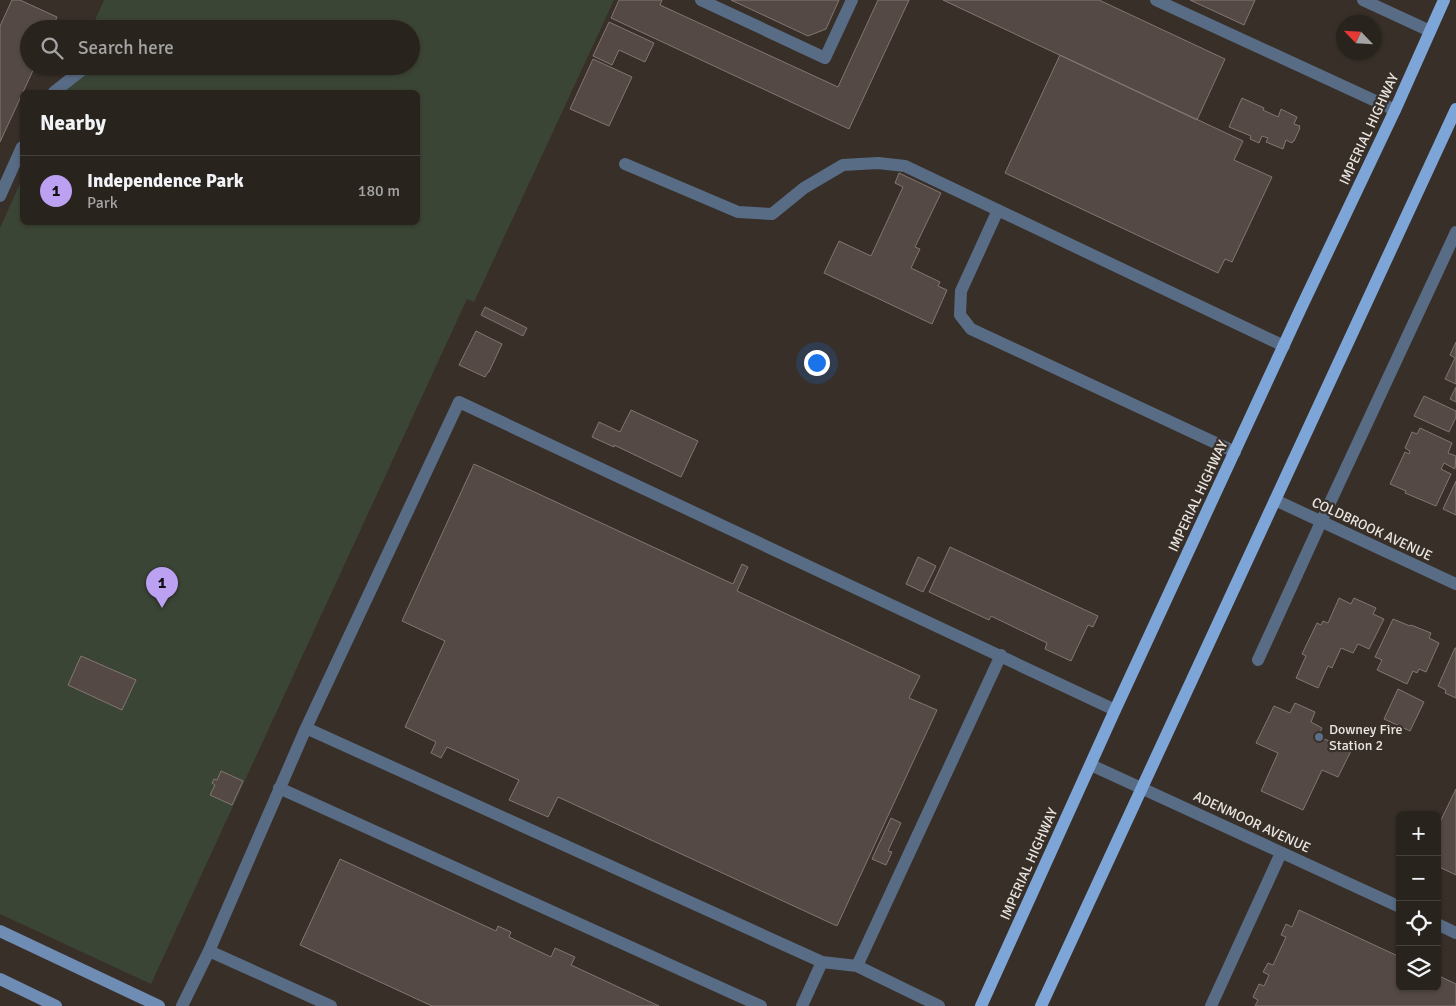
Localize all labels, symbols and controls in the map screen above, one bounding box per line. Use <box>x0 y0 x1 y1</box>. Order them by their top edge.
north arrow <box>1336 15 1381 60</box>
search box <box>20 20 420 75</box>
icon: search <box>38 34 66 62</box>
text: Search here <box>78 36 174 60</box>
street label: IMPERIAL HIGHWAY <box>1336 71 1402 187</box>
text: Nearby <box>40 110 106 136</box>
text: Independence Park <box>87 169 244 193</box>
text: 1 <box>52 181 60 201</box>
text: 180 m <box>358 181 400 201</box>
text: Park <box>87 193 118 213</box>
your location <box>804 350 830 376</box>
street label: IMPERIAL HIGHWAY <box>1165 438 1231 554</box>
street label: COLDBROOK AVENUE <box>1309 494 1435 564</box>
pin: 1 <box>146 567 178 608</box>
place label: Downey Fire Station 2 <box>1329 721 1402 754</box>
marker: Downey Fire Station 2 <box>1313 731 1325 743</box>
street label: ADENMOOR AVENUE <box>1191 787 1313 857</box>
street label: IMPERIAL HIGHWAY <box>997 805 1061 923</box>
map controls <box>1396 811 1441 991</box>
button: + <box>1396 811 1441 856</box>
button: − <box>1396 856 1441 901</box>
button: locate <box>1396 901 1441 946</box>
button: layers <box>1396 946 1441 991</box>

